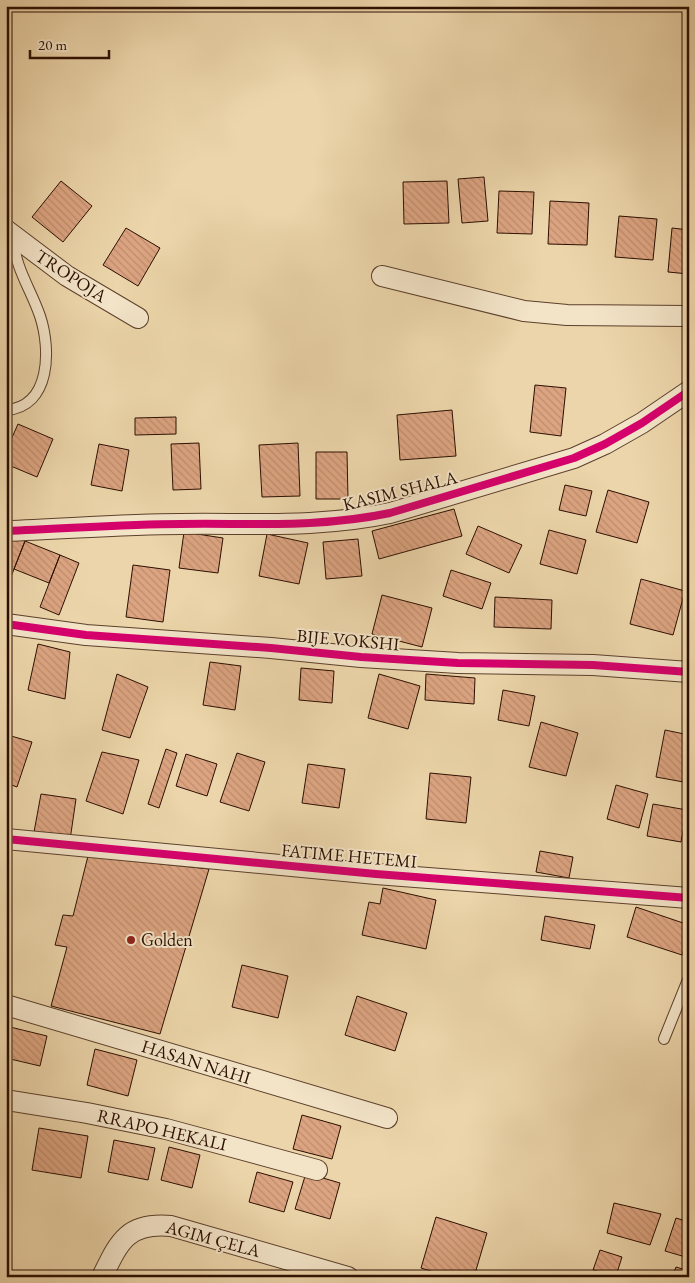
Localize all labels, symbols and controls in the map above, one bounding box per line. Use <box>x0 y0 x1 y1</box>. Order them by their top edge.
scale bar <box>30 28 109 60</box>
text: 20 m <box>38 35 67 54</box>
street label: TROPOJA <box>31 244 112 308</box>
street label: KASIM SHALA <box>340 465 460 516</box>
street label: BIJE VOKSHI <box>296 624 400 655</box>
street label: FATIME HETEMI <box>280 838 418 873</box>
place label: Golden <box>141 928 193 951</box>
marker: Golden <box>125 934 137 946</box>
street label: HASAN NAHI <box>139 1034 254 1089</box>
street label: RRAPO HEKALI <box>95 1103 229 1156</box>
street label: AGIM ÇELA <box>162 1215 263 1262</box>

